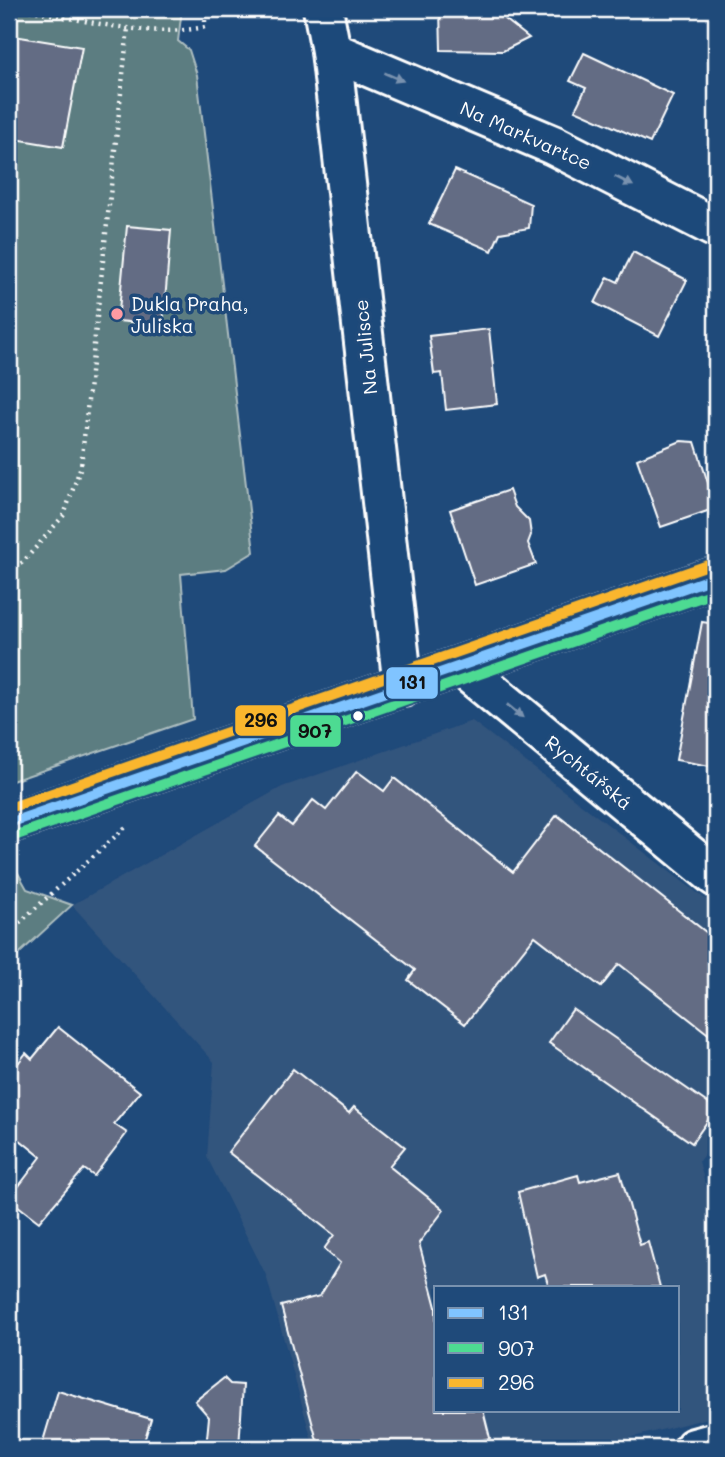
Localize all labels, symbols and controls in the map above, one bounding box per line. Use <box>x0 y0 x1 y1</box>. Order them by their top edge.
one-way arrow <box>384 72 405 83</box>
street label: Na Markvartce <box>456 95 596 175</box>
one-way arrow <box>614 175 634 186</box>
place label: Dukla Praha, Juliska <box>131 291 248 338</box>
street label: Na Julisce <box>348 298 382 396</box>
marker: Dukla Praha, Juliska <box>109 306 125 322</box>
line badge: 131 <box>385 666 439 700</box>
text: 131 <box>398 669 426 694</box>
line badge: 296 <box>234 704 287 737</box>
one-way arrow <box>506 704 524 719</box>
text: 296 <box>244 707 278 732</box>
unlabelled marker <box>351 709 365 723</box>
line badge: 907 <box>289 714 342 748</box>
text: 907 <box>298 718 333 743</box>
street label: Rychtářská <box>540 729 638 815</box>
legend <box>434 1286 680 1412</box>
text: 131 <box>498 1298 529 1325</box>
text: 907 <box>498 1334 535 1361</box>
text: 296 <box>498 1368 535 1395</box>

